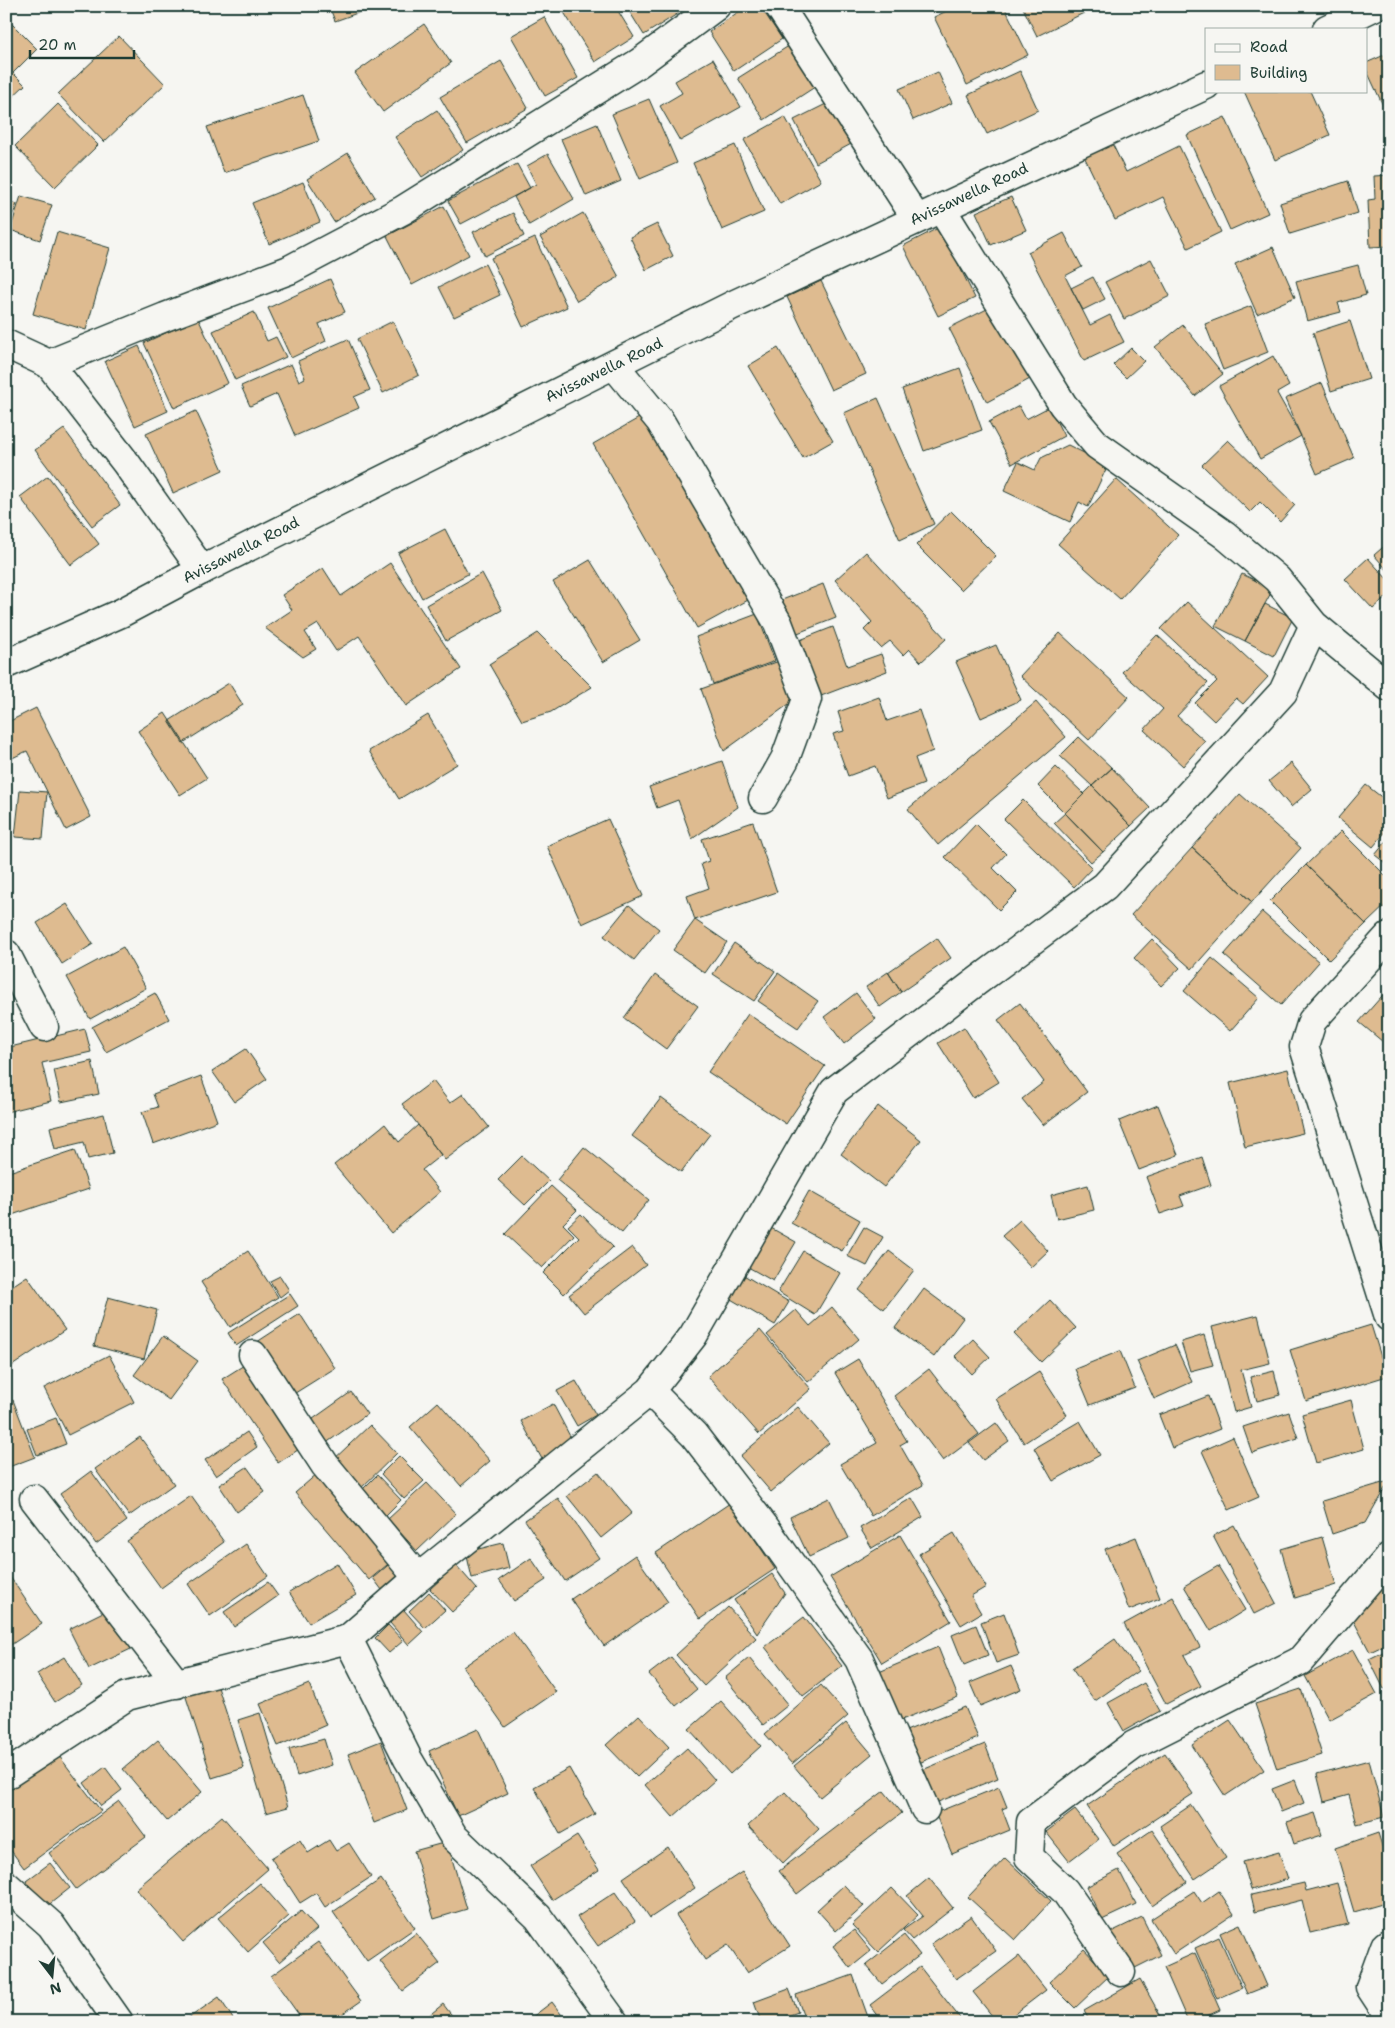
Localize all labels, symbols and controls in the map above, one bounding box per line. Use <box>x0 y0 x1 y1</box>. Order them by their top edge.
scale bar <box>30 28 134 60</box>
legend <box>1205 28 1368 92</box>
text: 20 m <box>38 35 77 55</box>
text: Road <box>1250 37 1288 57</box>
text: Building <box>1250 63 1307 83</box>
street label: Avissawella Road <box>907 158 1032 230</box>
street label: Avissawella Road <box>542 333 666 407</box>
street label: Avissawella Road <box>179 512 303 588</box>
north arrow <box>28 1950 78 2000</box>
text: N <box>48 1978 63 1999</box>

